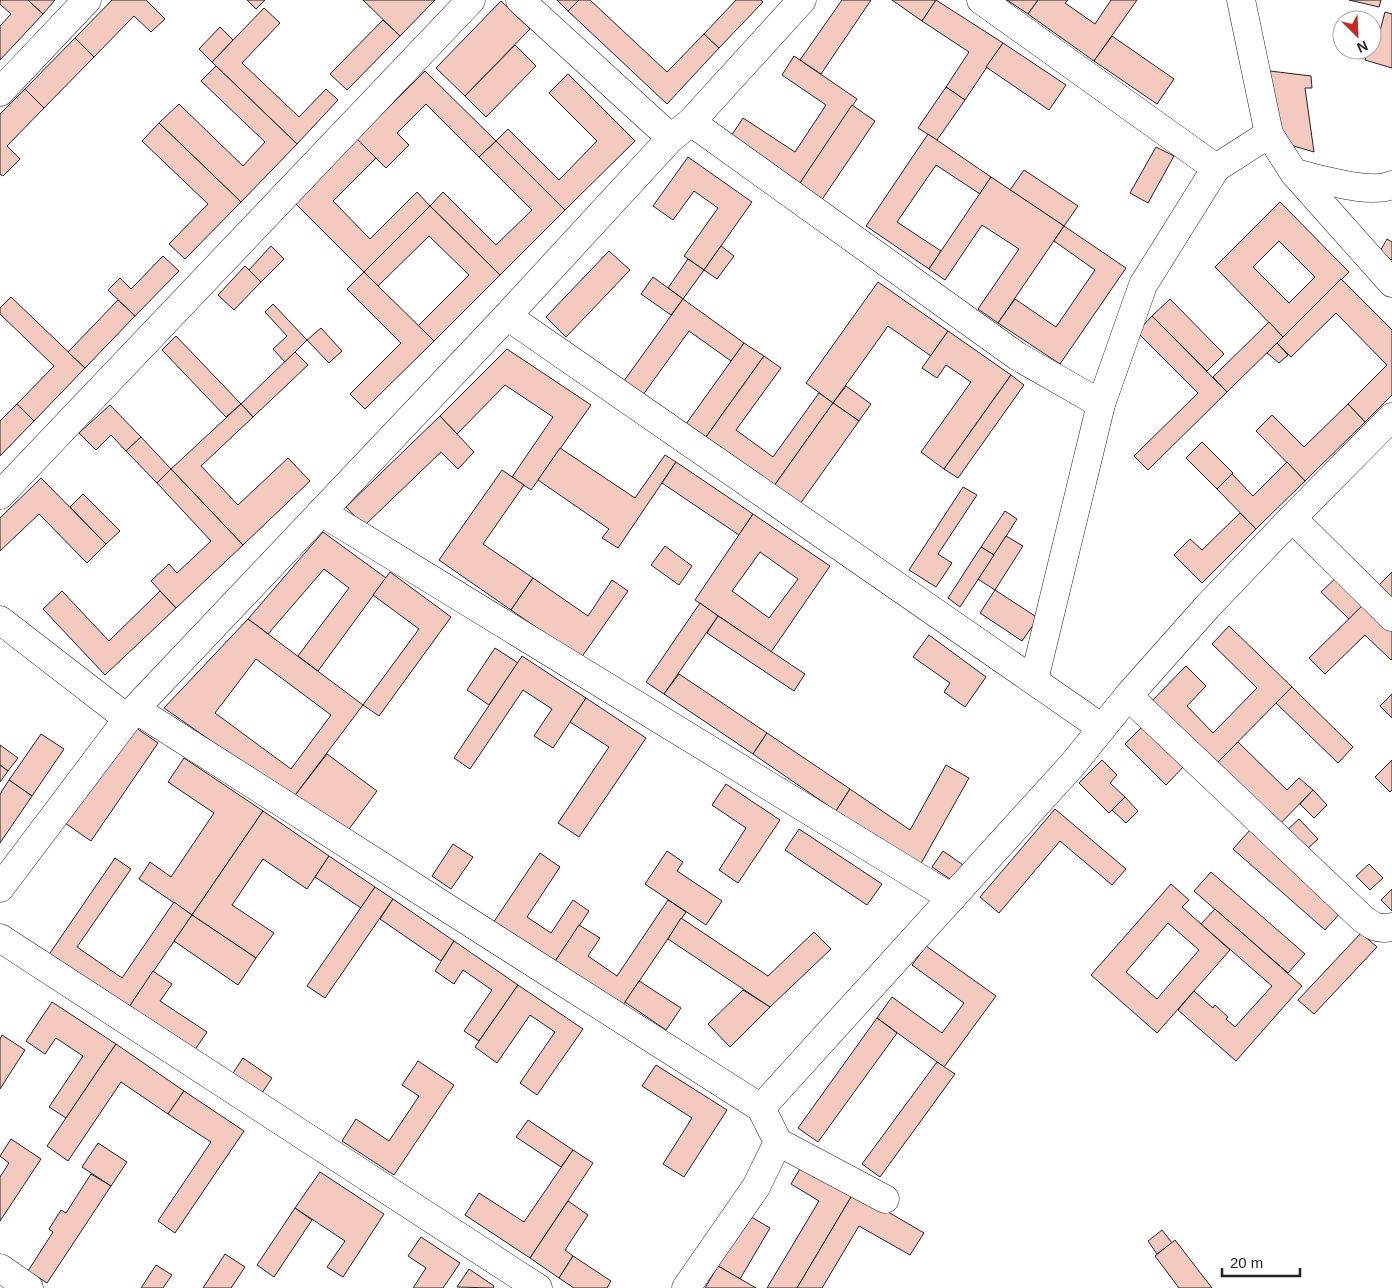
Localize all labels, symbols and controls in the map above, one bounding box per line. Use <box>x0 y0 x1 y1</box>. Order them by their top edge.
north arrow <box>1332 10 1382 60</box>
text: N <box>1354 38 1370 56</box>
scale bar <box>1222 1246 1300 1278</box>
text: 20 m <box>1230 1254 1263 1271</box>

